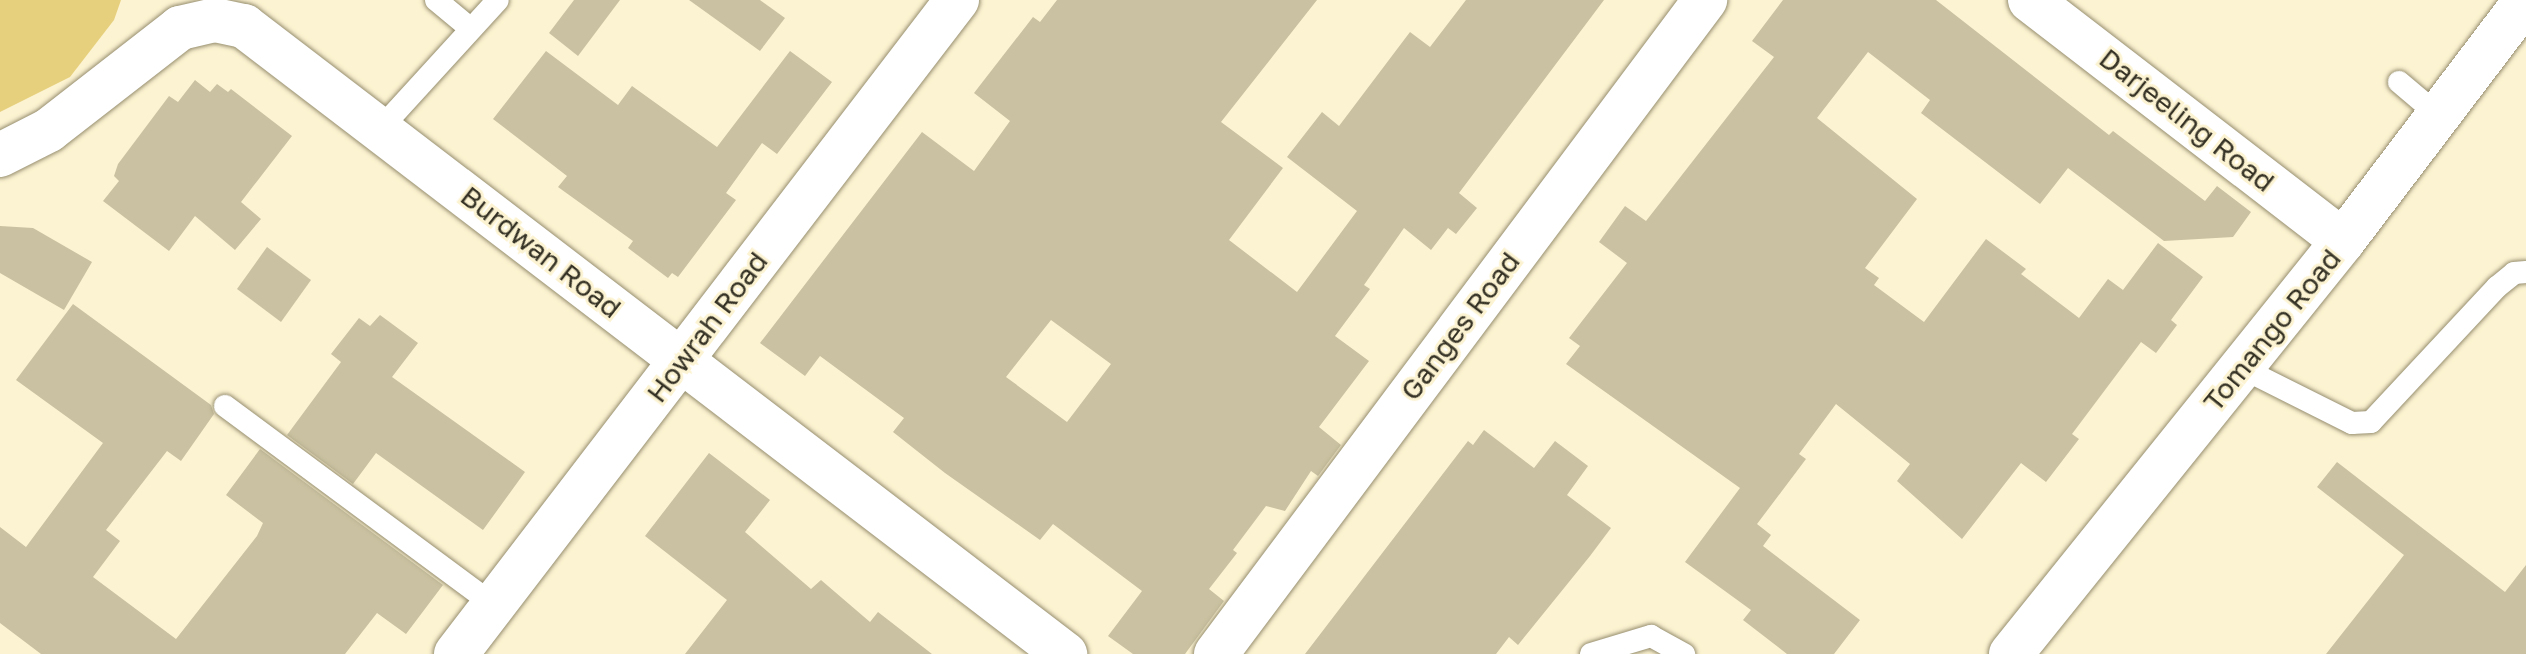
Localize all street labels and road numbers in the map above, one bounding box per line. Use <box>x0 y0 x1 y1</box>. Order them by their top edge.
street label: Darjeeling Road <box>2093 41 2281 199</box>
street label: Burdwan Road <box>454 179 628 325</box>
street label: Tomango Road <box>2196 242 2348 418</box>
street label: Howrah Road <box>639 245 775 409</box>
street label: Ganges Road <box>1393 245 1527 407</box>

